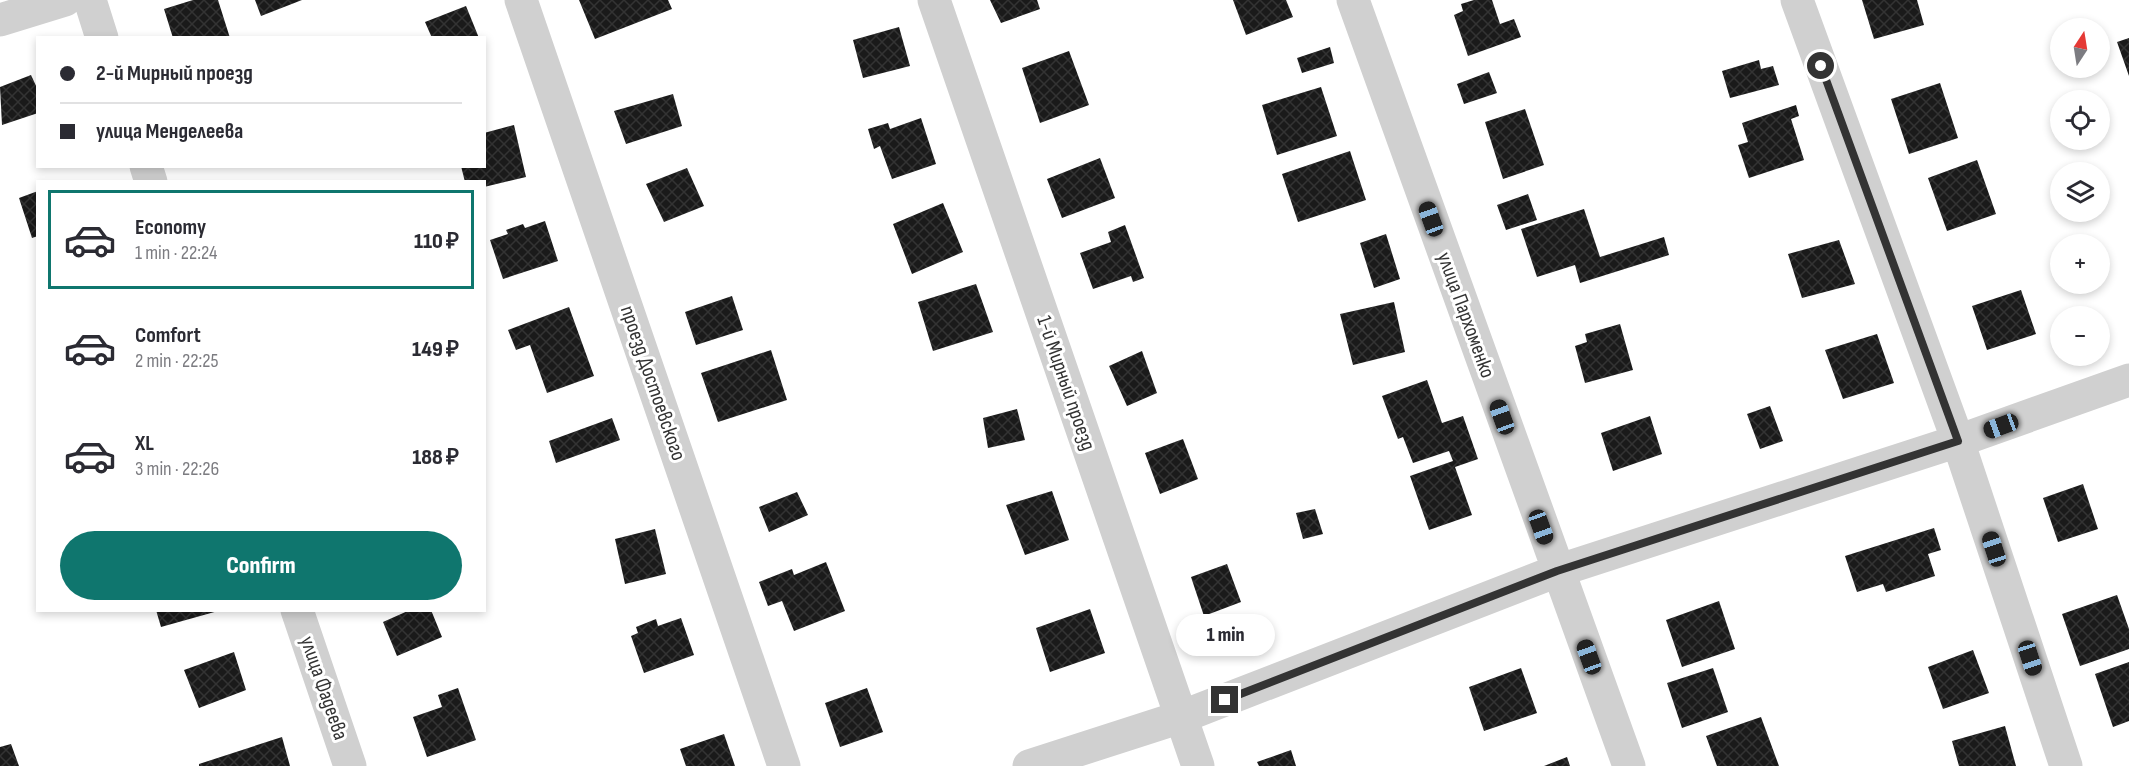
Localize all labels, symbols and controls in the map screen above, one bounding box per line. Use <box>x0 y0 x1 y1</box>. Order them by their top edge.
north arrow <box>2050 18 2110 78</box>
map controls <box>2050 18 2110 366</box>
route start <box>1807 52 1834 79</box>
text: 2-й Мирный проезд <box>96 60 253 87</box>
button: locate <box>2050 90 2110 150</box>
text: улица Менделеева <box>96 118 243 145</box>
button: layers <box>2050 162 2110 222</box>
car <box>1416 199 1446 239</box>
icon: car <box>63 213 117 267</box>
text: Economy <box>135 214 206 241</box>
text: 110 ₽ <box>414 228 459 255</box>
button: + <box>2050 234 2110 294</box>
text: 1 min · 22:24 <box>135 241 217 265</box>
street label: улица Пархоменко <box>1432 249 1500 381</box>
street label: проезд Достоевского <box>615 302 691 464</box>
button: − <box>2050 306 2110 366</box>
street label: 1-й Мирный проезд <box>1031 312 1101 454</box>
icon: car <box>63 321 117 375</box>
text: Comfort <box>135 322 201 349</box>
text: 149 ₽ <box>412 336 459 363</box>
text: 2 min · 22:25 <box>135 349 218 373</box>
car <box>1487 397 1517 437</box>
car <box>1981 411 2021 441</box>
icon: car <box>63 429 117 483</box>
text: XL <box>135 430 154 457</box>
text: 188 ₽ <box>412 444 459 471</box>
text: 3 min · 22:26 <box>135 457 219 481</box>
car <box>1526 507 1556 547</box>
car <box>1980 529 2008 569</box>
button: Confirm <box>60 531 462 600</box>
callout: 1 min <box>1176 613 1274 655</box>
text: 1 min <box>1206 623 1245 647</box>
street label: улица Фадеева <box>295 633 353 743</box>
car <box>1574 637 1604 677</box>
car <box>2016 638 2044 678</box>
route end <box>1211 686 1238 713</box>

